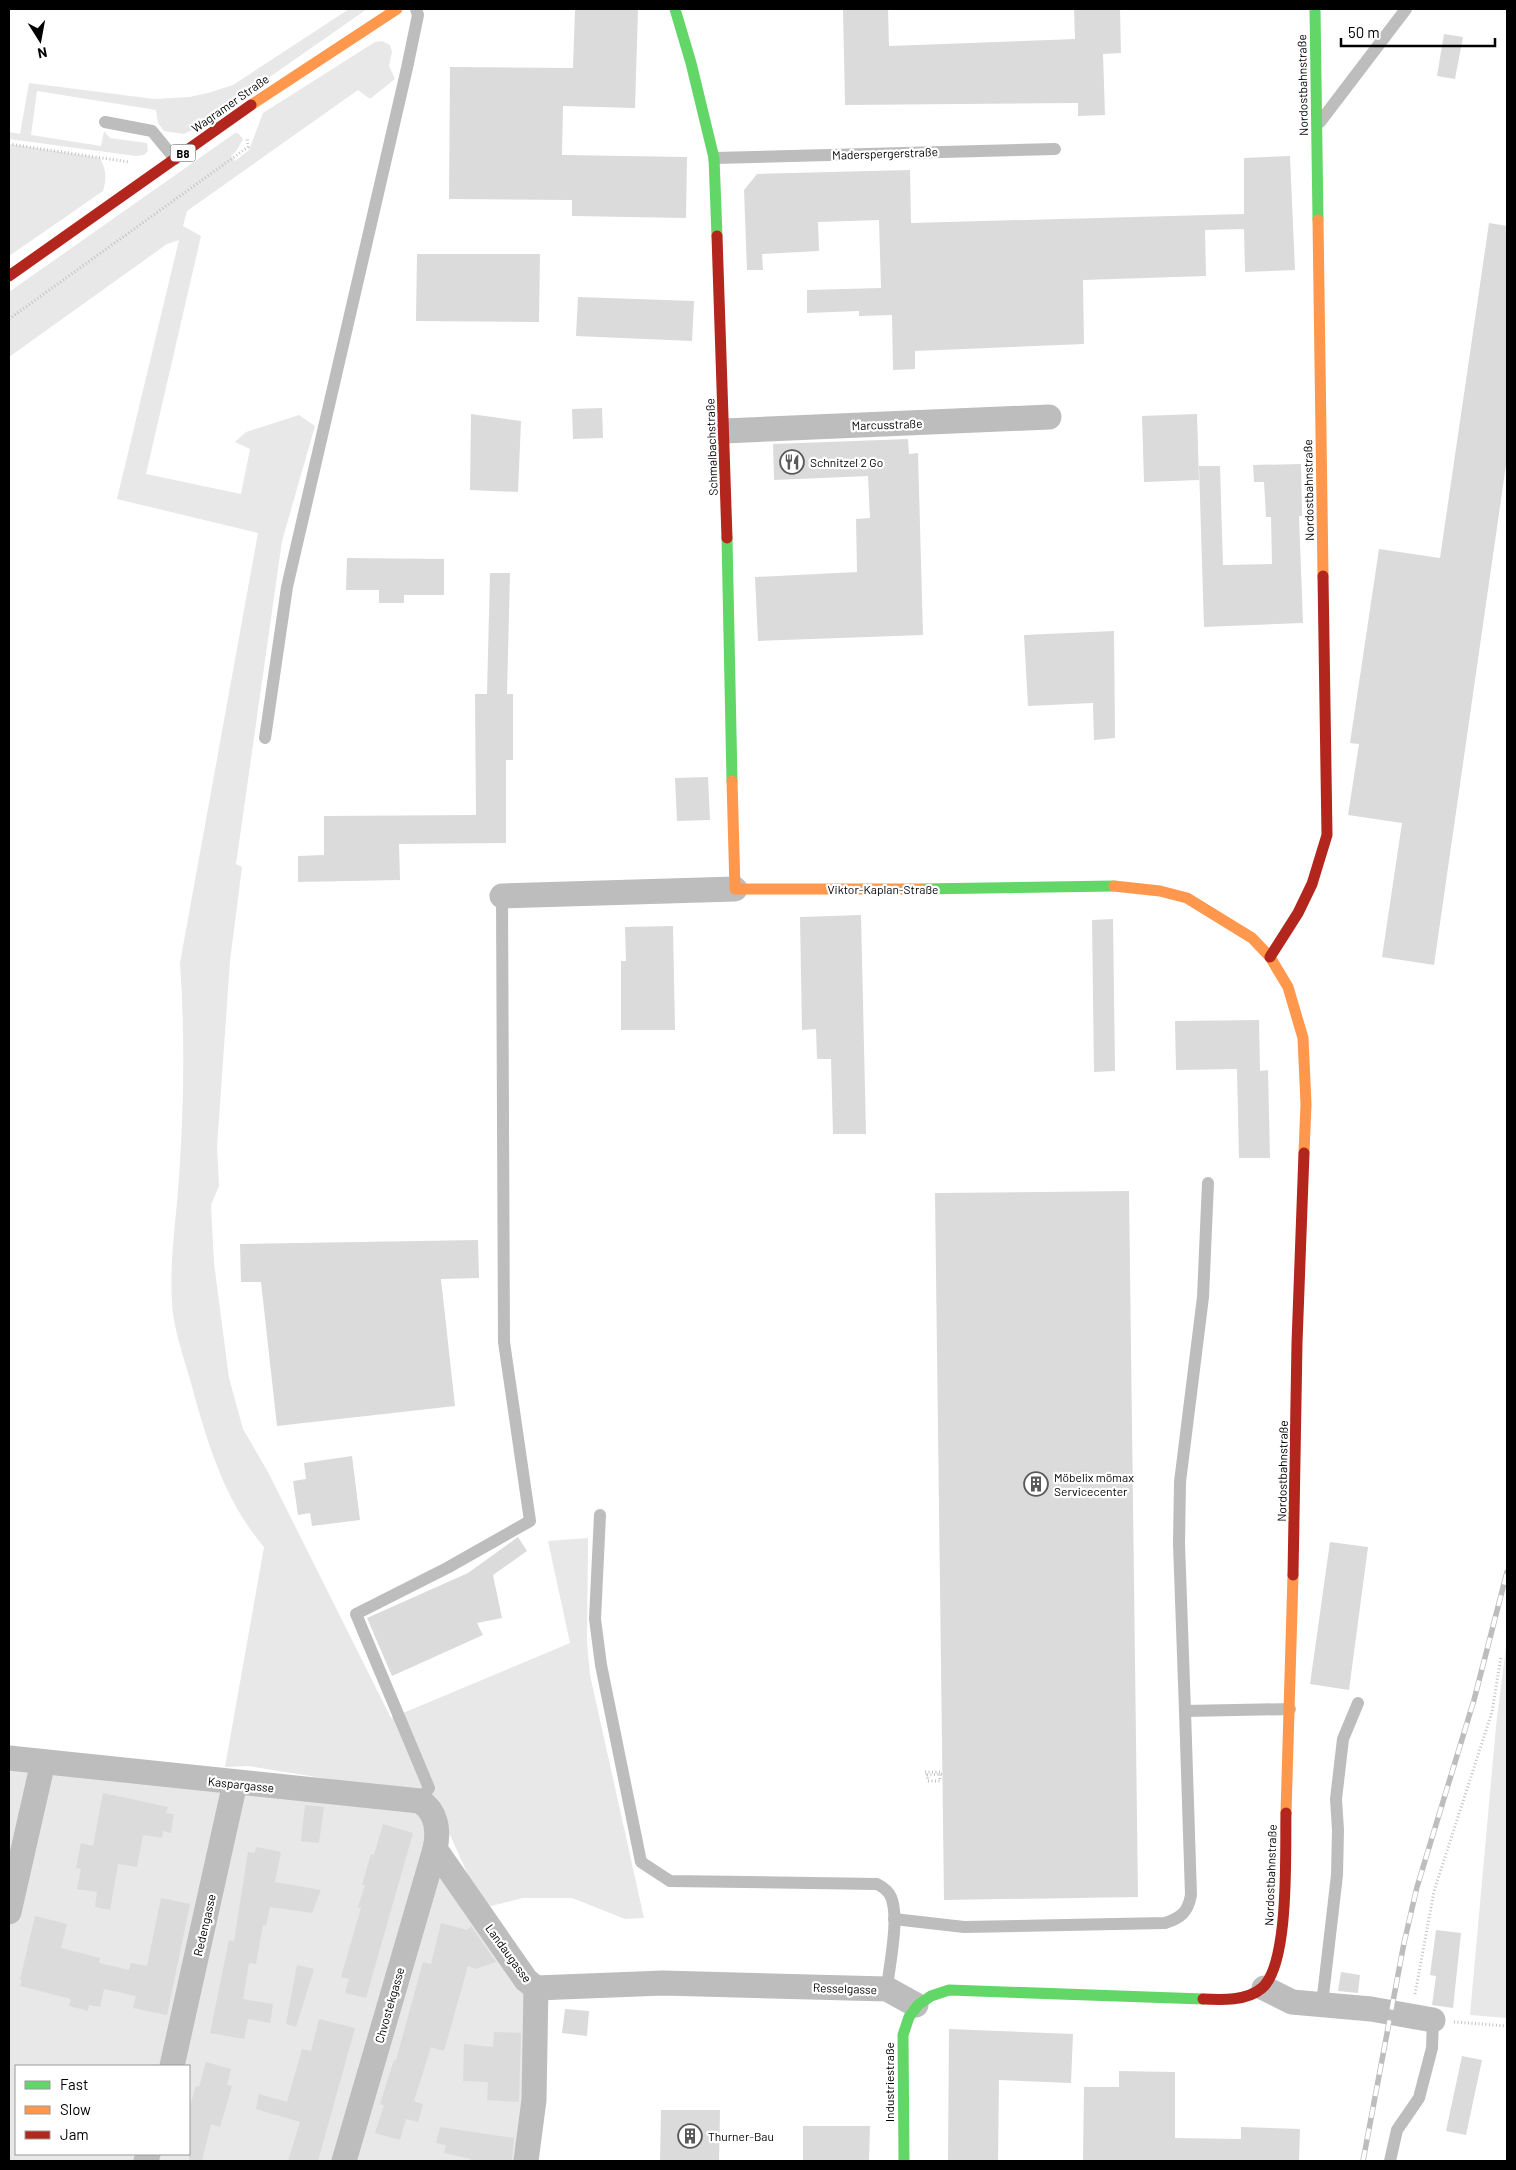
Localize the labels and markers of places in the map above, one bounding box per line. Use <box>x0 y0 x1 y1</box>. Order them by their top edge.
restaurant icon: Schnitzel 2 Go <box>779 449 805 475</box>
place label: Schnitzel 2 Go <box>810 455 883 469</box>
place label: Möbelix mömax Servicecenter <box>1054 1470 1134 1498</box>
building icon: Möbelix mömax Servicecenter <box>1023 1471 1049 1497</box>
building icon: Thurner-Bau <box>677 2123 703 2149</box>
place label: Thurner-Bau <box>708 2129 774 2143</box>

